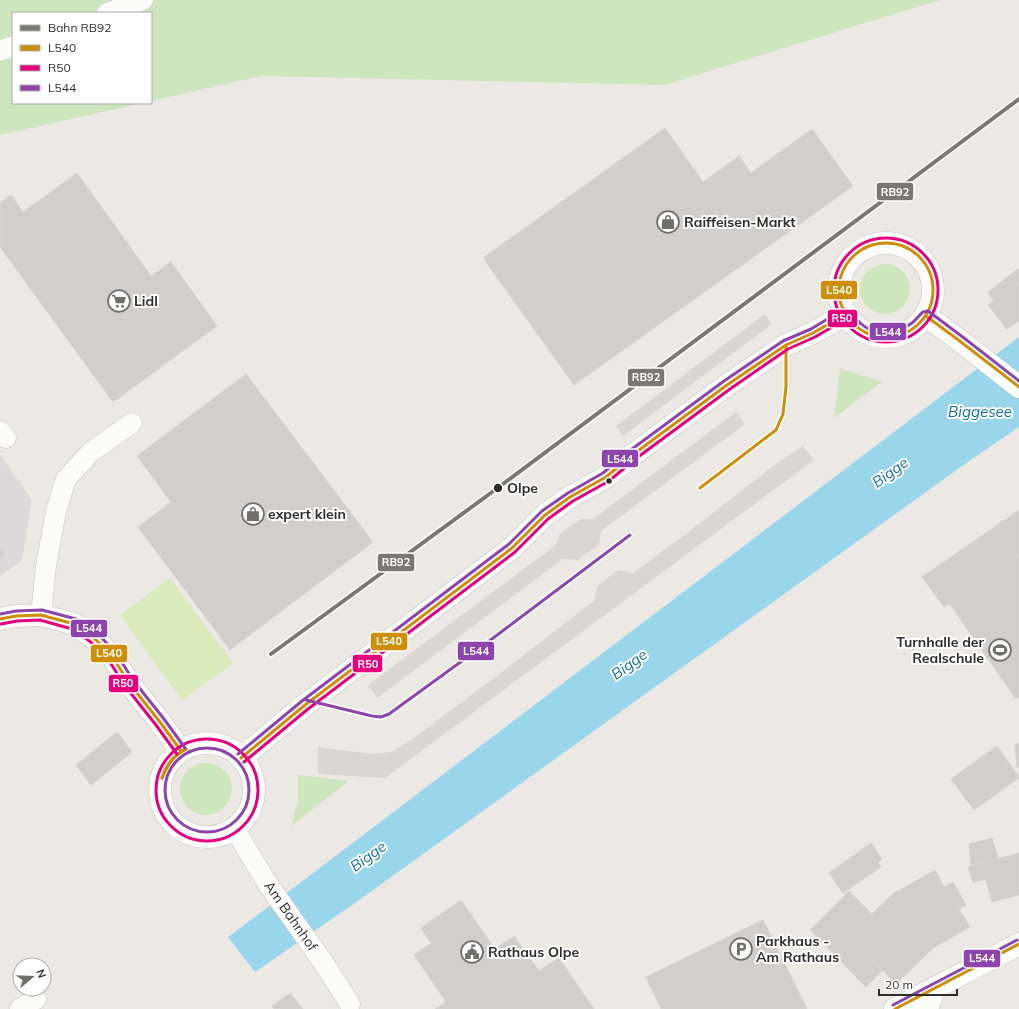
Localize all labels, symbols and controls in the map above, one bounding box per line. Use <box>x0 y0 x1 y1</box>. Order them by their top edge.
legend <box>12 12 152 104</box>
text: Bahn RB92 <box>48 20 111 35</box>
text: L540 <box>48 40 76 55</box>
text: R50 <box>48 60 71 75</box>
text: L544 <box>48 80 76 95</box>
line badge: RB92 <box>876 182 914 201</box>
text: RB92 <box>881 185 910 199</box>
shop icon: Raiffeisen-Markt <box>655 209 681 235</box>
place label: Raiffeisen-Markt <box>684 213 796 231</box>
line badge: L540 <box>820 280 858 300</box>
text: L540 <box>826 283 852 297</box>
supermarket icon: Lidl <box>106 288 132 314</box>
place label: Lidl <box>134 292 158 310</box>
line badge: R50 <box>827 309 858 328</box>
text: R50 <box>832 311 853 325</box>
line badge: L544 <box>869 322 907 341</box>
text: L544 <box>875 325 901 339</box>
line badge: RB92 <box>627 368 665 387</box>
text: RB92 <box>632 370 661 384</box>
water label: Biggesee <box>948 402 1012 421</box>
line badge: L544 <box>601 449 639 468</box>
text: L544 <box>607 452 633 466</box>
water label: Bigge <box>868 453 912 491</box>
unlabelled marker <box>604 476 614 486</box>
place label: Olpe <box>507 479 538 497</box>
marker: Olpe <box>492 482 504 494</box>
shop icon: expert klein <box>240 501 266 527</box>
place label: expert klein <box>268 505 346 523</box>
line badge: RB92 <box>377 553 415 572</box>
text: RB92 <box>382 555 411 569</box>
line badge: L544 <box>70 619 108 638</box>
text: L544 <box>76 621 102 635</box>
line badge: L540 <box>370 632 408 651</box>
place label: Turnhalle der Realschule <box>896 633 984 667</box>
text: L540 <box>376 634 402 648</box>
sports icon: Turnhalle der Realschule <box>987 637 1013 663</box>
line badge: L544 <box>457 641 495 661</box>
line badge: L540 <box>90 644 128 663</box>
text: L544 <box>463 644 489 658</box>
water label: Bigge <box>607 645 651 683</box>
text: L540 <box>96 646 122 660</box>
line badge: R50 <box>352 654 383 673</box>
text: R50 <box>358 657 379 671</box>
line badge: R50 <box>108 674 139 693</box>
text: R50 <box>113 676 134 690</box>
water label: Bigge <box>346 837 390 875</box>
street label: Am Bahnhof <box>260 877 322 955</box>
place label: Parkhaus - Am Rathaus <box>756 932 839 966</box>
parking icon: Parkhaus - Am Rathaus <box>728 936 754 962</box>
public building icon: Rathaus Olpe <box>459 939 485 965</box>
place label: Rathaus Olpe <box>488 943 579 961</box>
line badge: L544 <box>963 949 1001 968</box>
text: L544 <box>969 951 995 965</box>
north arrow <box>12 957 52 997</box>
text: N <box>33 968 49 980</box>
scale bar <box>879 971 957 997</box>
text: 20 m <box>885 977 913 992</box>

